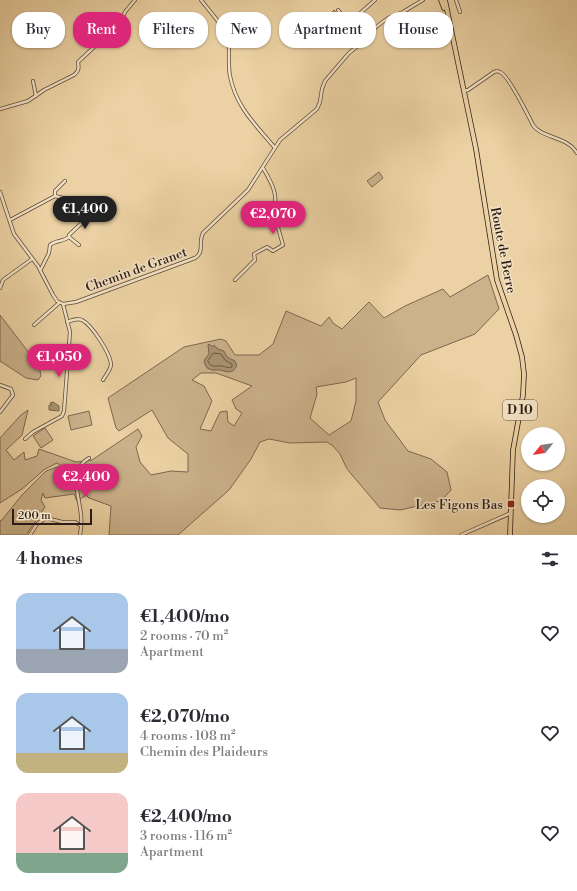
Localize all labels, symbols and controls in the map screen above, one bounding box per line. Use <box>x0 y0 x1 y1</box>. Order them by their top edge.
chip: Buy <box>12 12 65 48</box>
chip: Rent <box>73 12 131 48</box>
chip: Filters <box>139 12 208 48</box>
chip: New <box>216 12 271 48</box>
chip: Apartment <box>279 12 376 48</box>
chip: House <box>384 12 453 48</box>
pin: €1,400 <box>52 196 118 230</box>
text: €1,400 <box>62 201 108 217</box>
pin: €2,070 <box>240 201 306 235</box>
text: €2,070 <box>250 206 296 222</box>
street label: Route de Berre <box>487 206 519 295</box>
street label: Chemin de Granet <box>84 244 190 296</box>
pin: €1,050 <box>26 344 92 378</box>
text: €1,050 <box>36 349 82 365</box>
road number: D 10 <box>503 400 537 420</box>
north arrow <box>521 427 565 471</box>
map controls <box>521 427 565 523</box>
pin: €2,400 <box>53 464 119 498</box>
text: €2,400 <box>62 469 110 485</box>
button: locate <box>521 479 565 523</box>
place label: Les Figons Bas <box>415 497 503 513</box>
marker: Les Figons Bas <box>506 499 516 509</box>
scale bar <box>12 507 92 526</box>
text: 200 m <box>18 509 51 523</box>
text: 4 homes <box>16 548 83 570</box>
icon: filters <box>539 548 561 570</box>
text: €1,400/mo <box>140 606 230 628</box>
icon: home <box>48 609 96 657</box>
icon: heart <box>539 622 561 644</box>
text: 2 rooms · 70 m² <box>140 628 228 644</box>
text: Apartment <box>140 644 204 660</box>
text: €2,070/mo <box>140 706 230 728</box>
icon: home <box>48 709 96 757</box>
icon: heart <box>539 722 561 744</box>
text: 4 rooms · 108 m² <box>140 728 235 744</box>
text: Chemin des Plaideurs <box>140 744 268 760</box>
text: €2,400/mo <box>140 806 232 828</box>
icon: home <box>48 809 96 857</box>
icon: heart <box>539 822 561 844</box>
text: 3 rooms · 116 m² <box>140 828 232 844</box>
text: Apartment <box>140 844 204 860</box>

